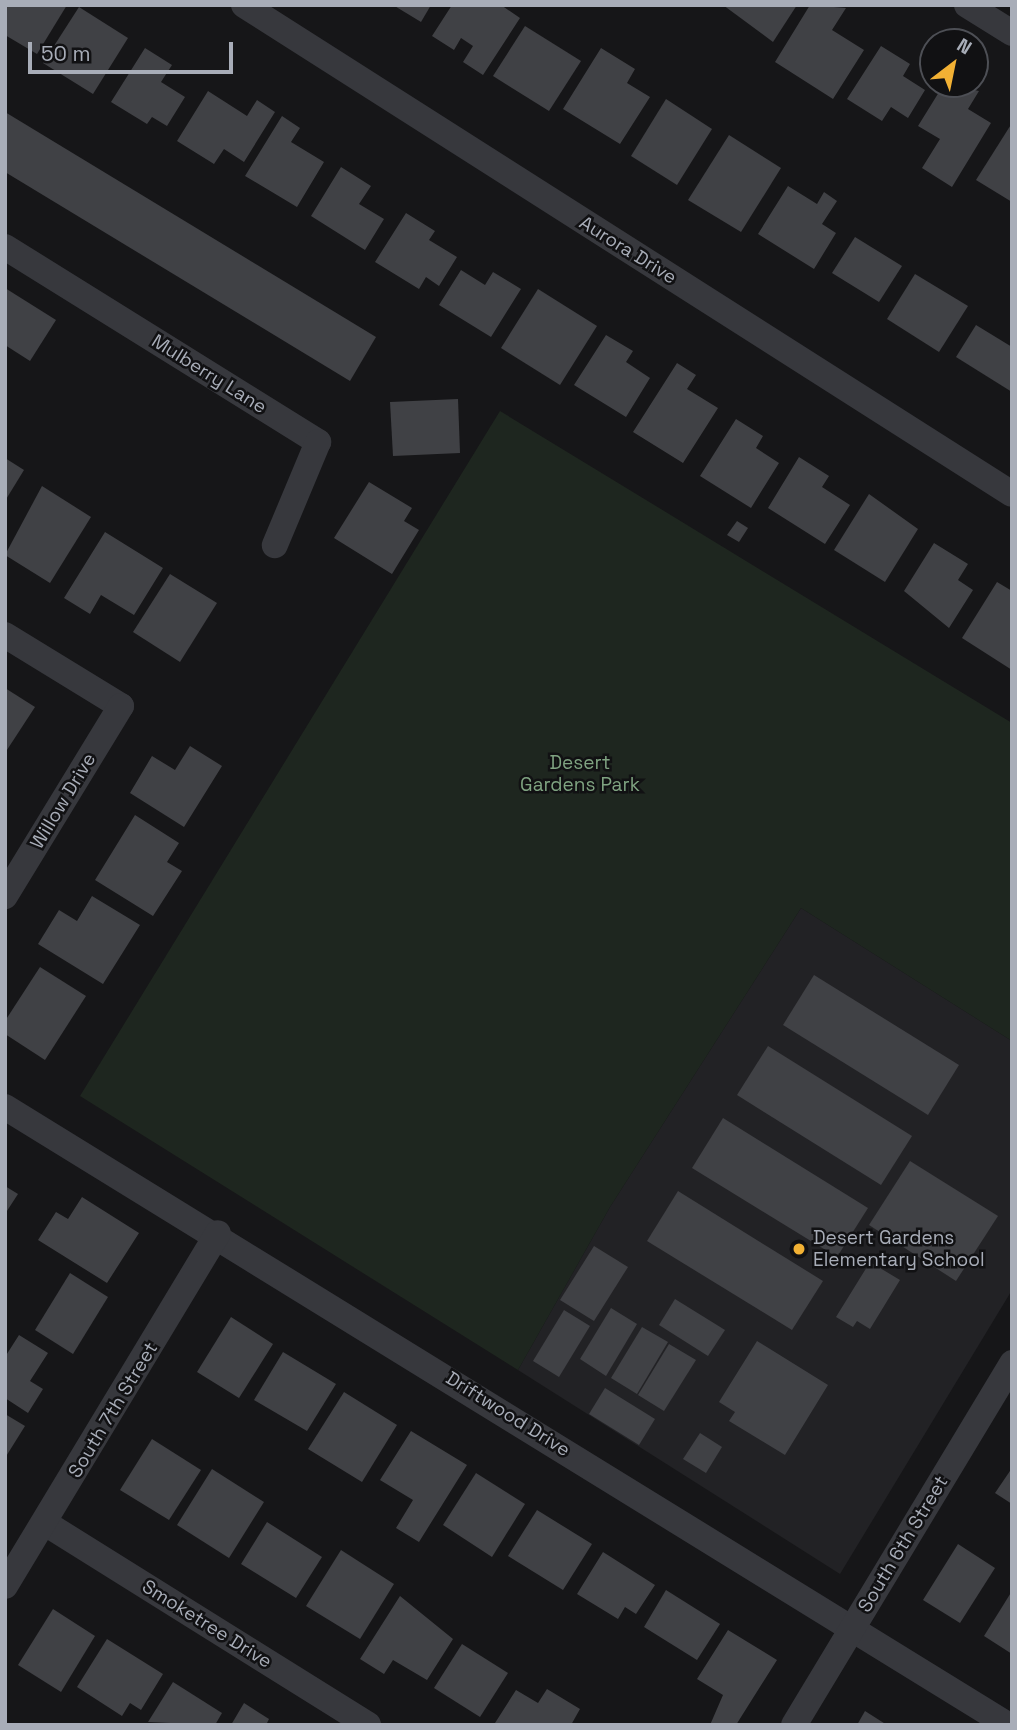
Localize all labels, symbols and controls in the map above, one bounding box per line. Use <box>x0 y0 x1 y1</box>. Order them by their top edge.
scale bar <box>32 28 236 72</box>
north arrow <box>919 28 989 98</box>
text: N <box>952 32 976 60</box>
text: 50 m <box>41 40 91 67</box>
street label: Aurora Drive <box>575 211 681 289</box>
street label: Mulberry Lane <box>147 330 271 418</box>
street label: Willow Drive <box>25 749 101 853</box>
park label: Desert Gardens Park <box>520 752 640 796</box>
place label: Desert Gardens Elementary School <box>813 1227 985 1271</box>
marker: Desert Gardens Elementary School <box>791 1241 807 1257</box>
street label: South 7th Street <box>63 1338 163 1482</box>
street label: Driftwood Drive <box>442 1367 574 1461</box>
street label: South 6th Street <box>853 1472 953 1616</box>
street label: Smoketree Drive <box>138 1575 276 1673</box>

